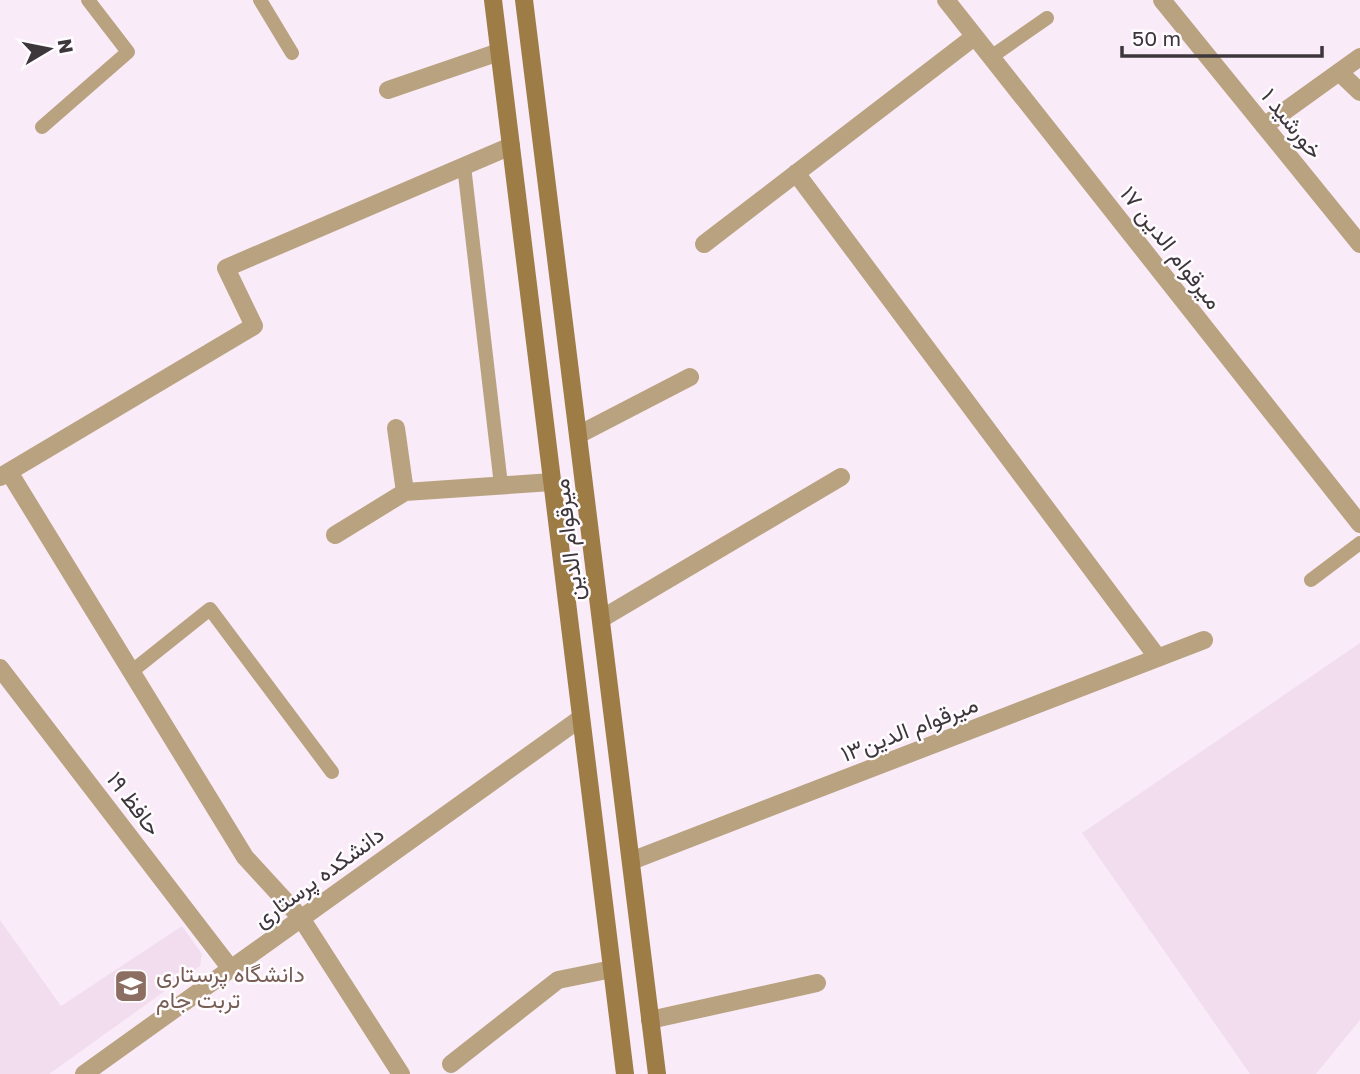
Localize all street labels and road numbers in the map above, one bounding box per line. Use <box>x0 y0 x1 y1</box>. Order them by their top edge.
street label: خورشید ۱ <box>1255 82 1330 165</box>
street label: میرقوام الدین ۱۷ <box>1114 180 1229 316</box>
street label: میرقوام الدین <box>546 477 590 603</box>
street label: میرقوام الدین۱۳ <box>836 689 982 769</box>
street label: حافظ ۱۹ <box>102 765 168 841</box>
street label: دانشکده پرستاری <box>247 819 391 935</box>

